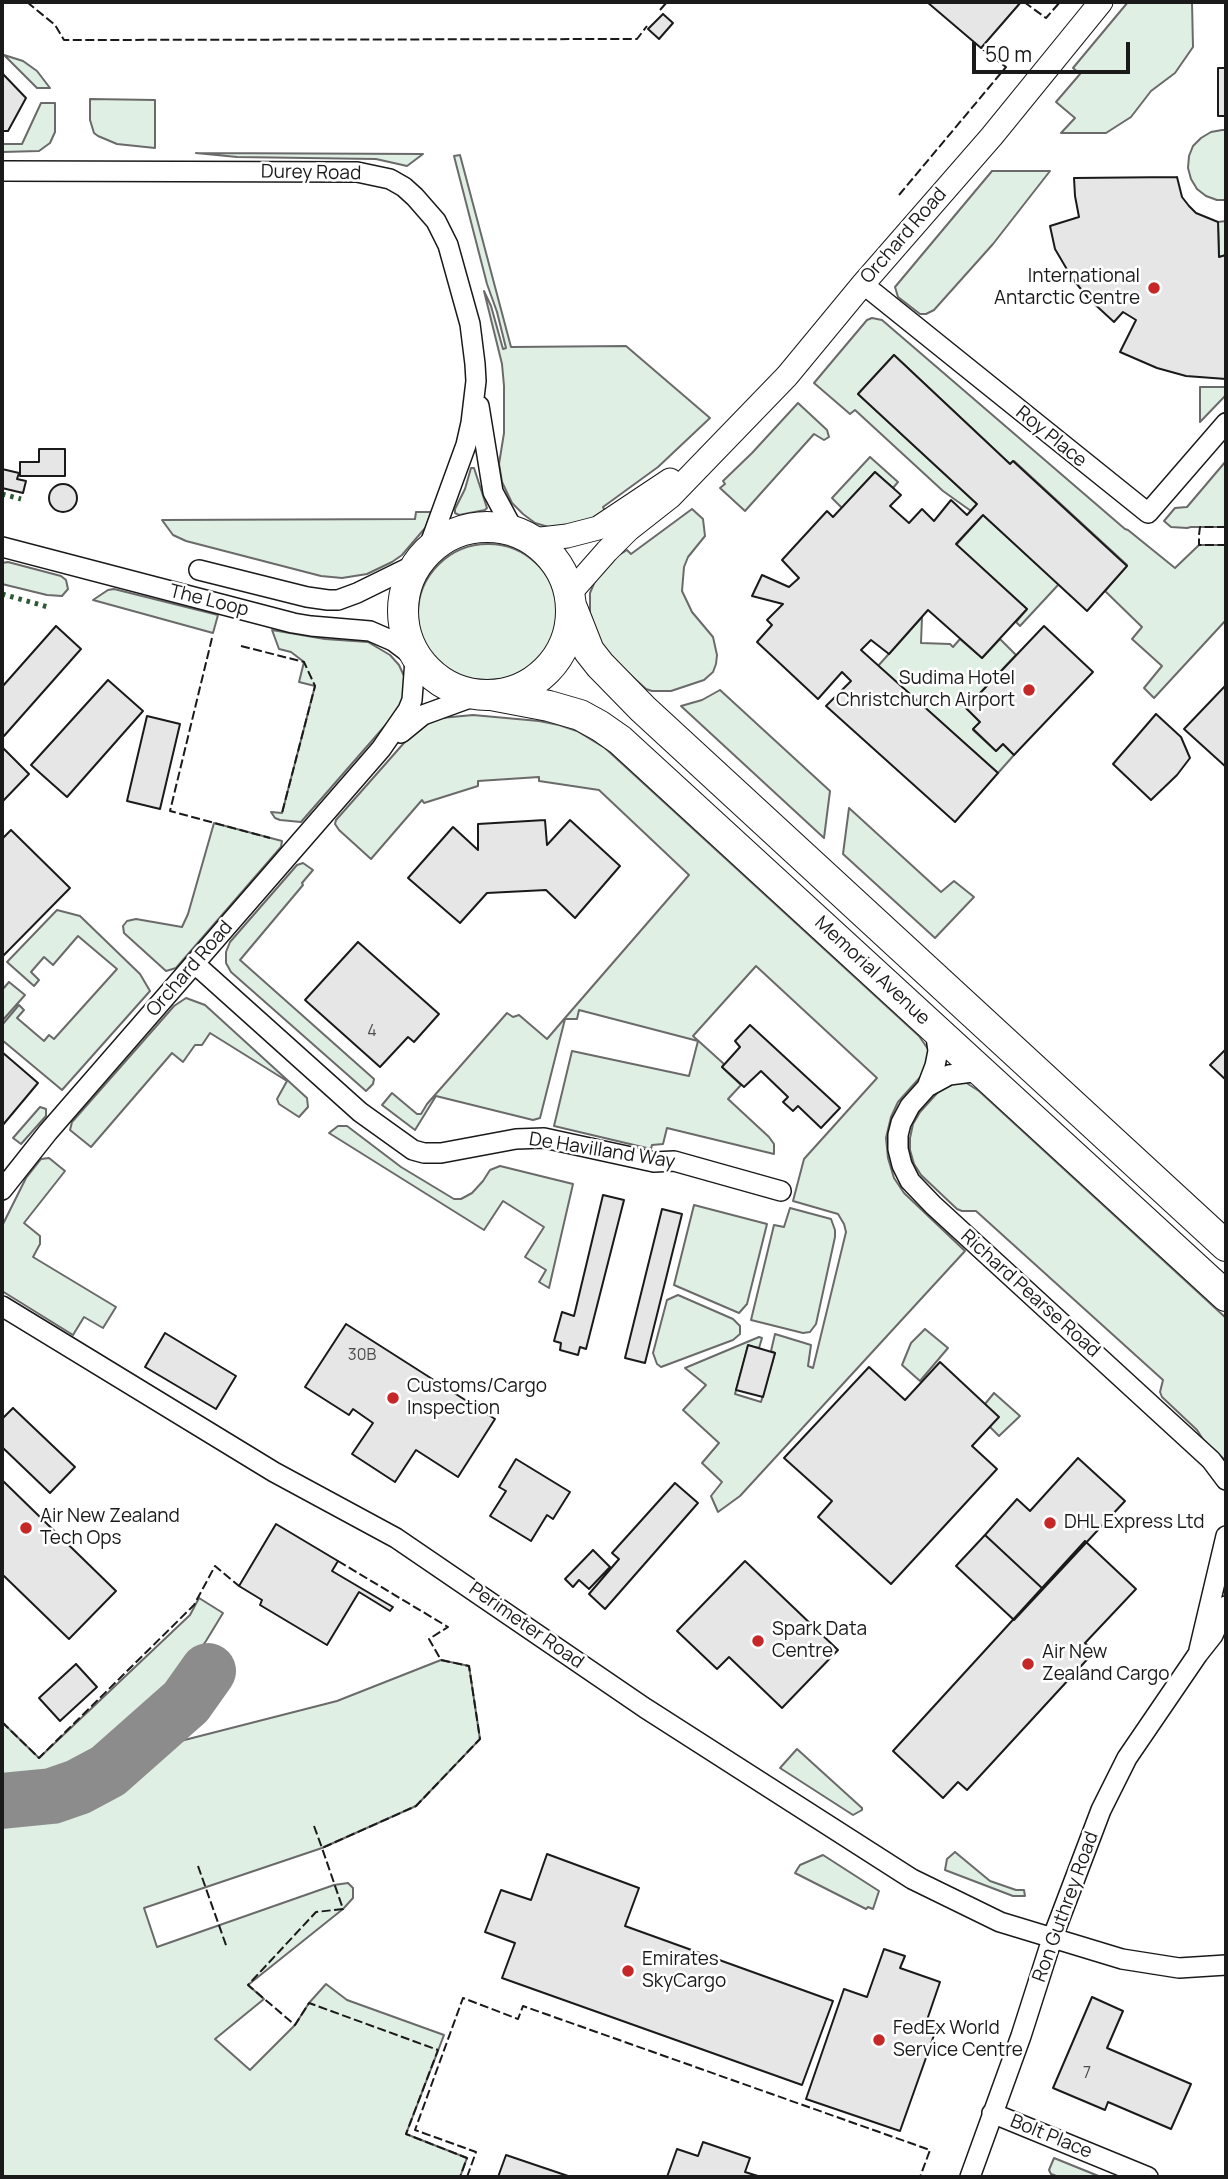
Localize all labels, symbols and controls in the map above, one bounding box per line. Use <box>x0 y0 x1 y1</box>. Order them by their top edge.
scale bar <box>976 28 1134 72</box>
text: 50 m <box>985 40 1032 68</box>
street label: Durey Road <box>261 161 361 185</box>
street label: Orchard Road <box>856 183 952 289</box>
place label: International Antarctic Centre <box>994 266 1140 310</box>
marker: International Antarctic Centre <box>1146 280 1162 296</box>
street label: Roy Place <box>1011 402 1091 472</box>
street label: The Loop <box>167 580 251 622</box>
place label: Sudima Hotel Christchurch Airport <box>836 668 1015 712</box>
marker: Sudima Hotel Christchurch Airport <box>1021 682 1037 698</box>
street label: Memorial Avenue <box>810 912 934 1030</box>
street label: Orchard Road <box>142 916 238 1022</box>
house number: 4 <box>367 1022 377 1042</box>
street label: De Havilland Way <box>527 1128 677 1174</box>
street label: Richard Pearse Road <box>956 1225 1104 1363</box>
house number: 30B <box>348 1346 376 1366</box>
place label: Customs/Cargo Inspection <box>407 1376 547 1420</box>
marker: Customs/Cargo Inspection <box>385 1390 401 1406</box>
place label: Air New Zealand Tech Ops <box>40 1506 180 1550</box>
place label: DHL Express Ltd <box>1064 1512 1205 1534</box>
marker: DHL Express Ltd <box>1042 1515 1058 1531</box>
marker: Air New Zealand Tech Ops <box>18 1520 34 1536</box>
street label: Perimeter Road <box>464 1578 588 1674</box>
place label: Spark Data Centre <box>772 1619 867 1663</box>
marker: Spark Data Centre <box>750 1633 766 1649</box>
place label: Air New Zealand Cargo <box>1042 1642 1170 1686</box>
marker: Air New Zealand Cargo <box>1020 1656 1036 1672</box>
street label: Ron Guthrey Road <box>1028 1829 1104 1985</box>
place label: Emirates SkyCargo <box>642 1949 726 1993</box>
marker: Emirates SkyCargo <box>620 1963 636 1979</box>
place label: FedEx World Service Centre <box>893 2018 1023 2062</box>
marker: FedEx World Service Centre <box>871 2032 887 2048</box>
house number: 7 <box>1083 2064 1091 2084</box>
street label: Bolt Place <box>1007 2110 1095 2164</box>

